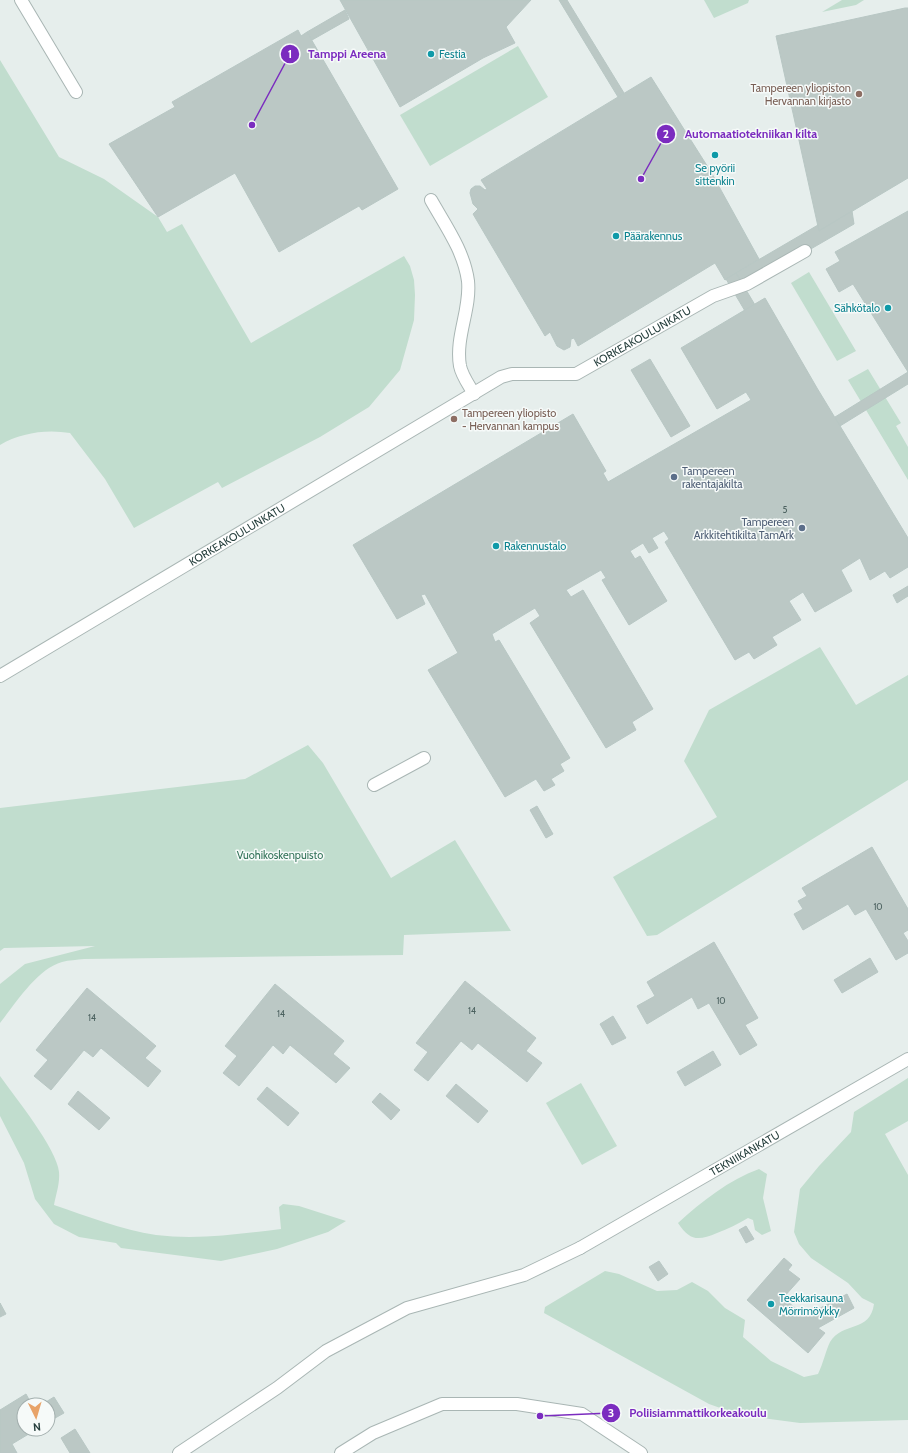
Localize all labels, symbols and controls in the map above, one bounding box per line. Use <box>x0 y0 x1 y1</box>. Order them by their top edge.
callout: Tamppi Areena <box>280 42 394 66</box>
text: 1 <box>288 46 292 61</box>
text: Tamppi Areena <box>308 46 386 61</box>
place label: Festia <box>439 47 466 61</box>
marker: Festia <box>426 49 436 59</box>
place label: Tampereen yliopiston Hervannan kirjasto <box>750 81 851 108</box>
marker: Tampereen yliopiston Hervannan kirjasto <box>854 89 864 99</box>
callout: Automaatiotekniikan kilta <box>656 122 825 146</box>
text: 2 <box>663 126 669 141</box>
text: Automaatiotekniikan kilta <box>685 126 817 141</box>
marker: Se pyörii sittenkin <box>710 150 720 160</box>
place label: Se pyörii sittenkin <box>695 161 735 188</box>
place label: Päärakennus <box>624 229 683 243</box>
marker: Päärakennus <box>611 231 621 241</box>
place label: Sähkötalo <box>834 301 880 315</box>
street label: KORKEAKOULUNKATU <box>591 303 693 370</box>
marker: Sähkötalo <box>883 303 893 313</box>
place label: Tampereen yliopisto - Hervannan kampus <box>462 406 559 433</box>
marker: Tampereen yliopisto - Hervannan kampus <box>449 414 459 424</box>
place label: Tampereen rakentajakilta <box>682 464 743 491</box>
marker: Tampereen rakentajakilta <box>669 472 679 482</box>
street label: KORKEAKOULUNKATU <box>186 500 288 569</box>
house number: 5 <box>783 504 788 515</box>
place label: Tampereen Arkkitehtikilta TamArk <box>694 515 794 542</box>
marker: Tampereen Arkkitehtikilta TamArk <box>797 523 807 533</box>
place label: Rakennustalo <box>504 539 566 553</box>
marker: Rakennustalo <box>491 541 501 551</box>
park label: Vuohikoskenpuisto <box>237 848 323 862</box>
house number: 10 <box>873 901 883 912</box>
house number: 10 <box>716 995 726 1006</box>
house number: 14 <box>468 1005 476 1016</box>
house number: 14 <box>277 1008 285 1019</box>
house number: 14 <box>88 1012 96 1023</box>
street label: TEKNIIKANKATU <box>707 1127 782 1179</box>
place label: Teekkarisauna Mörrimöykky <box>779 1291 844 1318</box>
marker: Teekkarisauna Mörrimöykky <box>766 1299 776 1309</box>
north arrow <box>16 1397 56 1437</box>
callout: Poliisiammattikorkeakoulu <box>601 1401 774 1425</box>
text: 3 <box>608 1405 614 1420</box>
text: Poliisiammattikorkeakoulu <box>629 1405 767 1420</box>
text: N <box>32 1420 41 1434</box>

